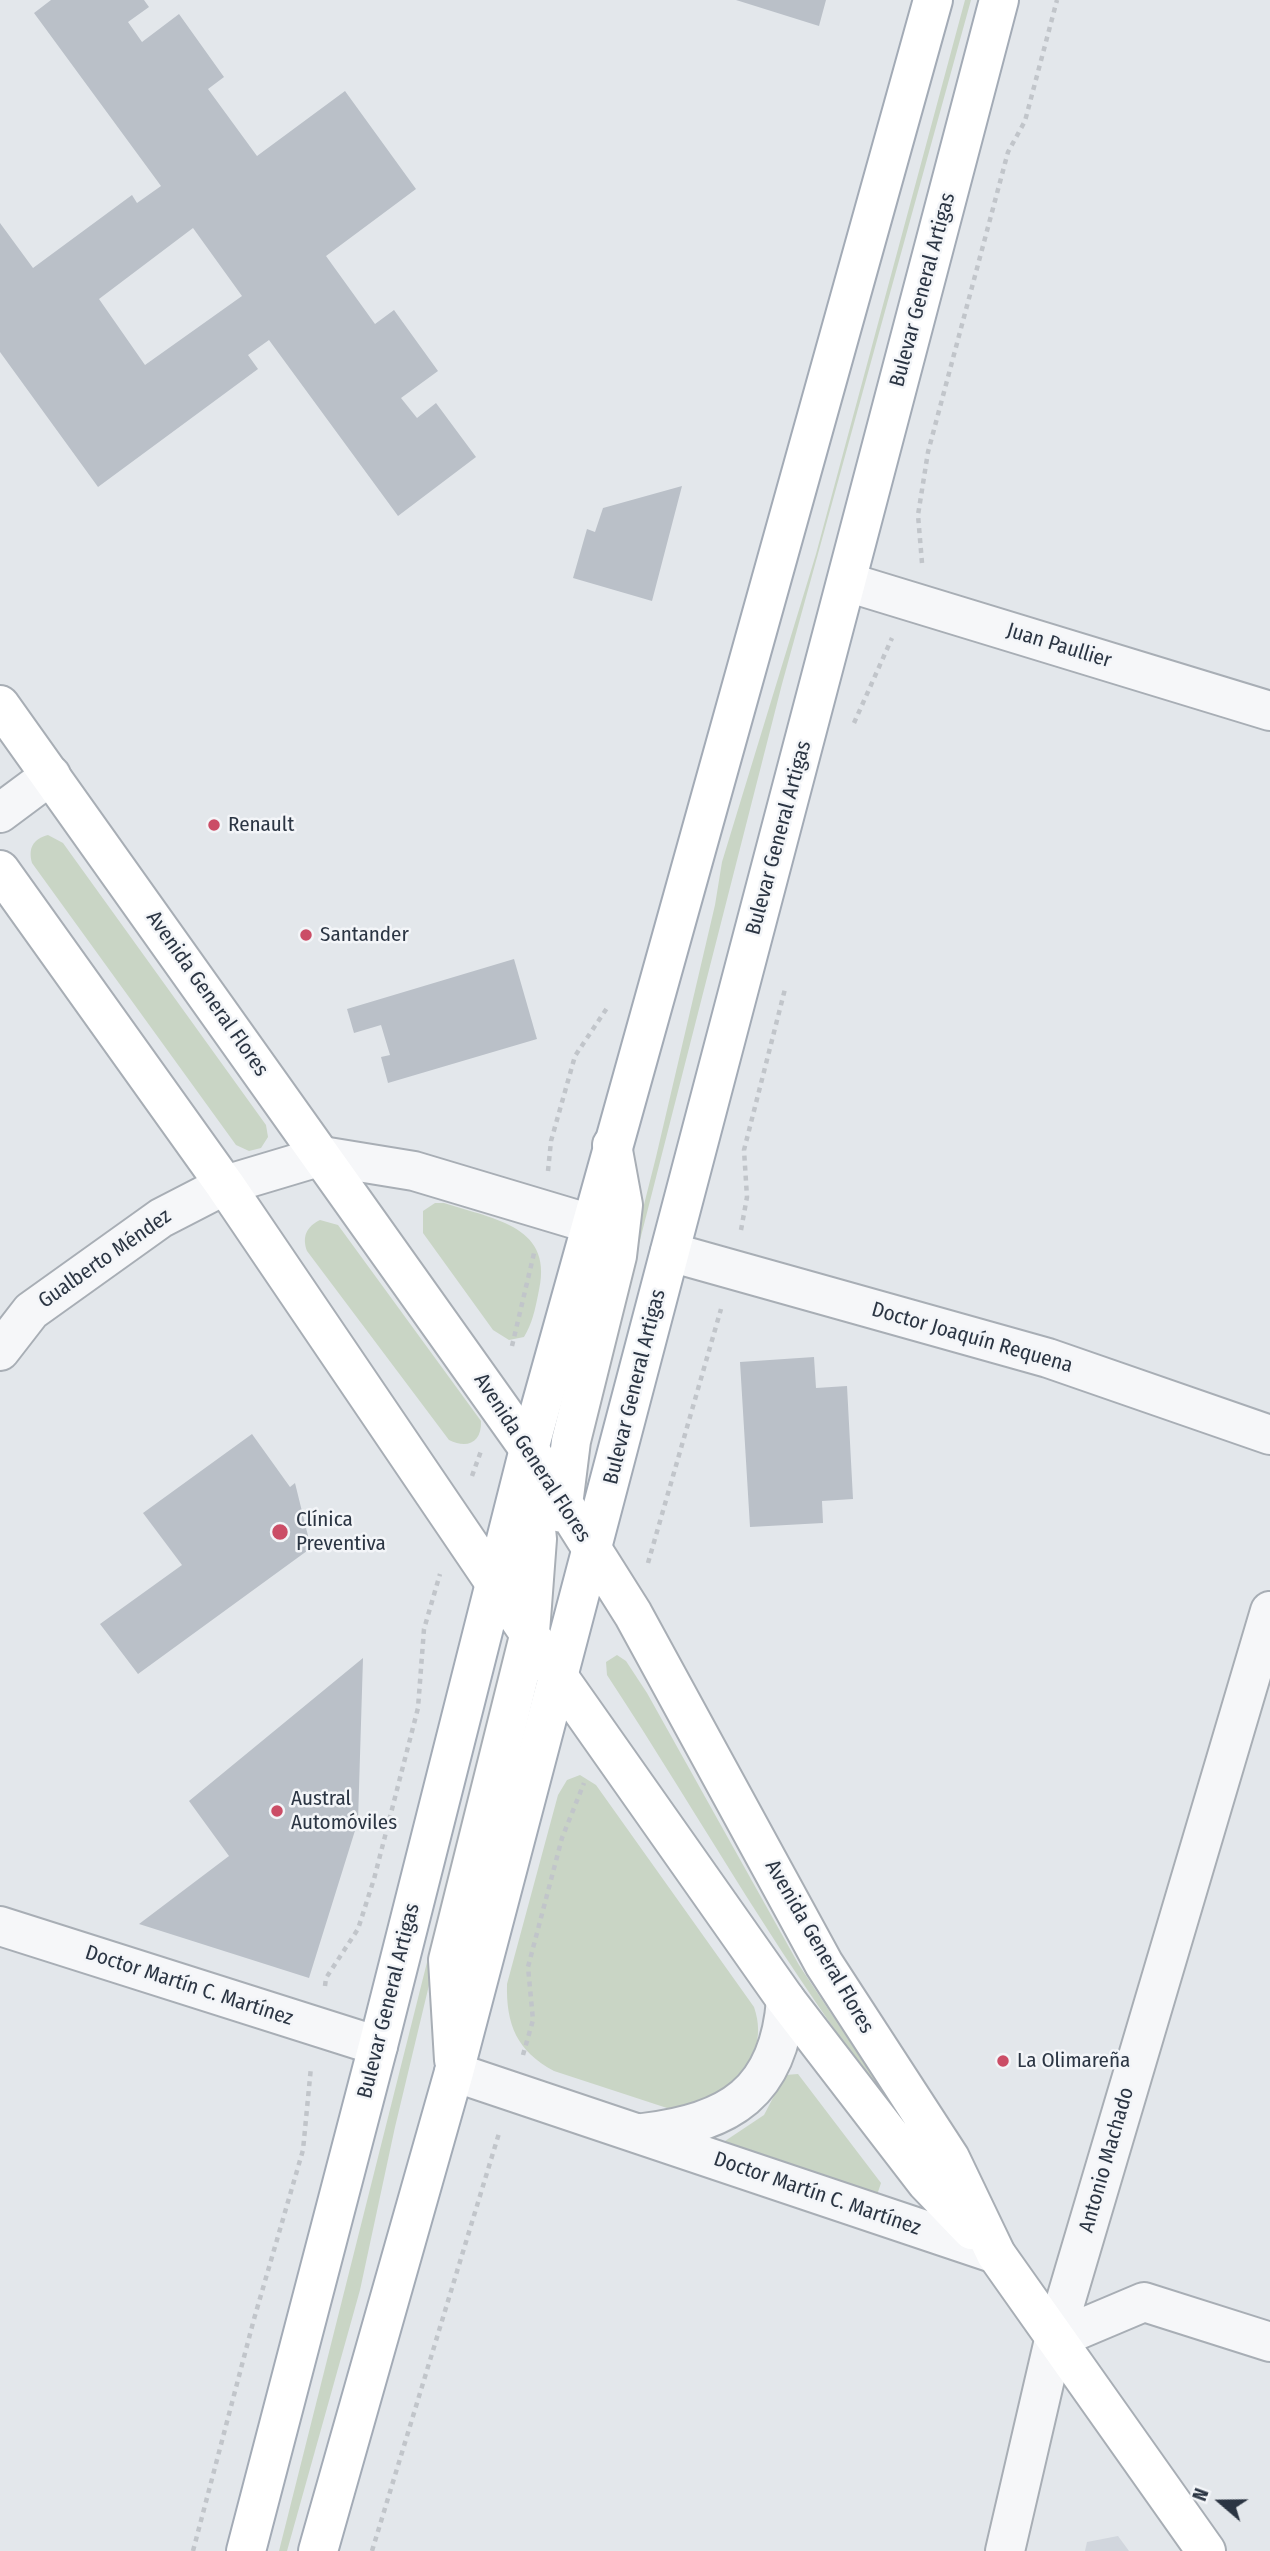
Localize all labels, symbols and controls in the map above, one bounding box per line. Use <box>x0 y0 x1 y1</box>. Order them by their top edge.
street label: Bulevar General Artigas <box>885 190 961 390</box>
street label: Juan Paullier <box>1004 618 1114 674</box>
street label: Bulevar General Artigas <box>741 738 817 938</box>
place label: Renault <box>228 812 294 838</box>
marker: Renault <box>206 817 222 833</box>
street label: Avenida General Flores <box>140 906 274 1082</box>
place label: Santander <box>320 922 409 948</box>
marker: Santander <box>298 927 314 943</box>
street label: Gualberto Méndez <box>34 1204 176 1314</box>
street label: Bulevar General Artigas <box>599 1287 671 1487</box>
street label: Doctor Joaquín Requena <box>869 1297 1075 1379</box>
street label: Avenida General Flores <box>468 1369 596 1547</box>
place label: Clínica Preventiva <box>296 1507 386 1557</box>
marker: Clínica Preventiva <box>270 1522 290 1542</box>
place label: Austral Automóviles <box>291 1786 397 1836</box>
marker: Austral Automóviles <box>269 1803 285 1819</box>
street label: Avenida General Flores <box>759 1856 879 2038</box>
street label: Bulevar General Artigas <box>353 1901 425 2101</box>
street label: Doctor Martín C. Martínez <box>82 1940 296 2032</box>
place label: La Olimareña <box>1017 2048 1130 2074</box>
marker: La Olimareña <box>995 2053 1011 2069</box>
street label: Antonio Machado <box>1074 2084 1140 2236</box>
street label: Doctor Martín C. Martínez <box>710 2147 924 2241</box>
north arrow <box>1186 2467 1256 2537</box>
text: N <box>1188 2485 1214 2504</box>

